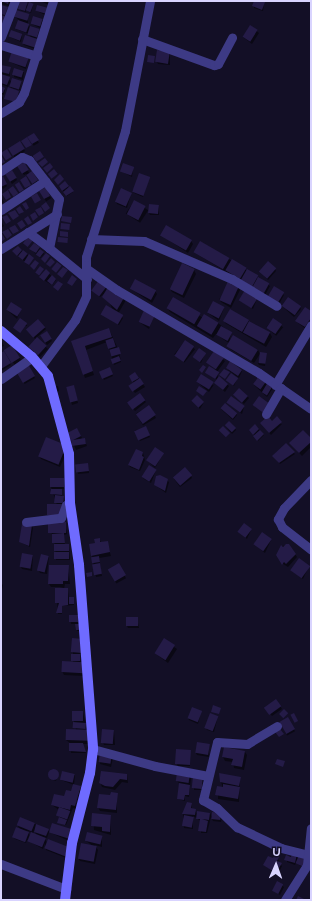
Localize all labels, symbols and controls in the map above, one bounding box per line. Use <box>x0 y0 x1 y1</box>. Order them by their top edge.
north arrow <box>256 845 296 885</box>
text: U <box>272 846 281 859</box>

